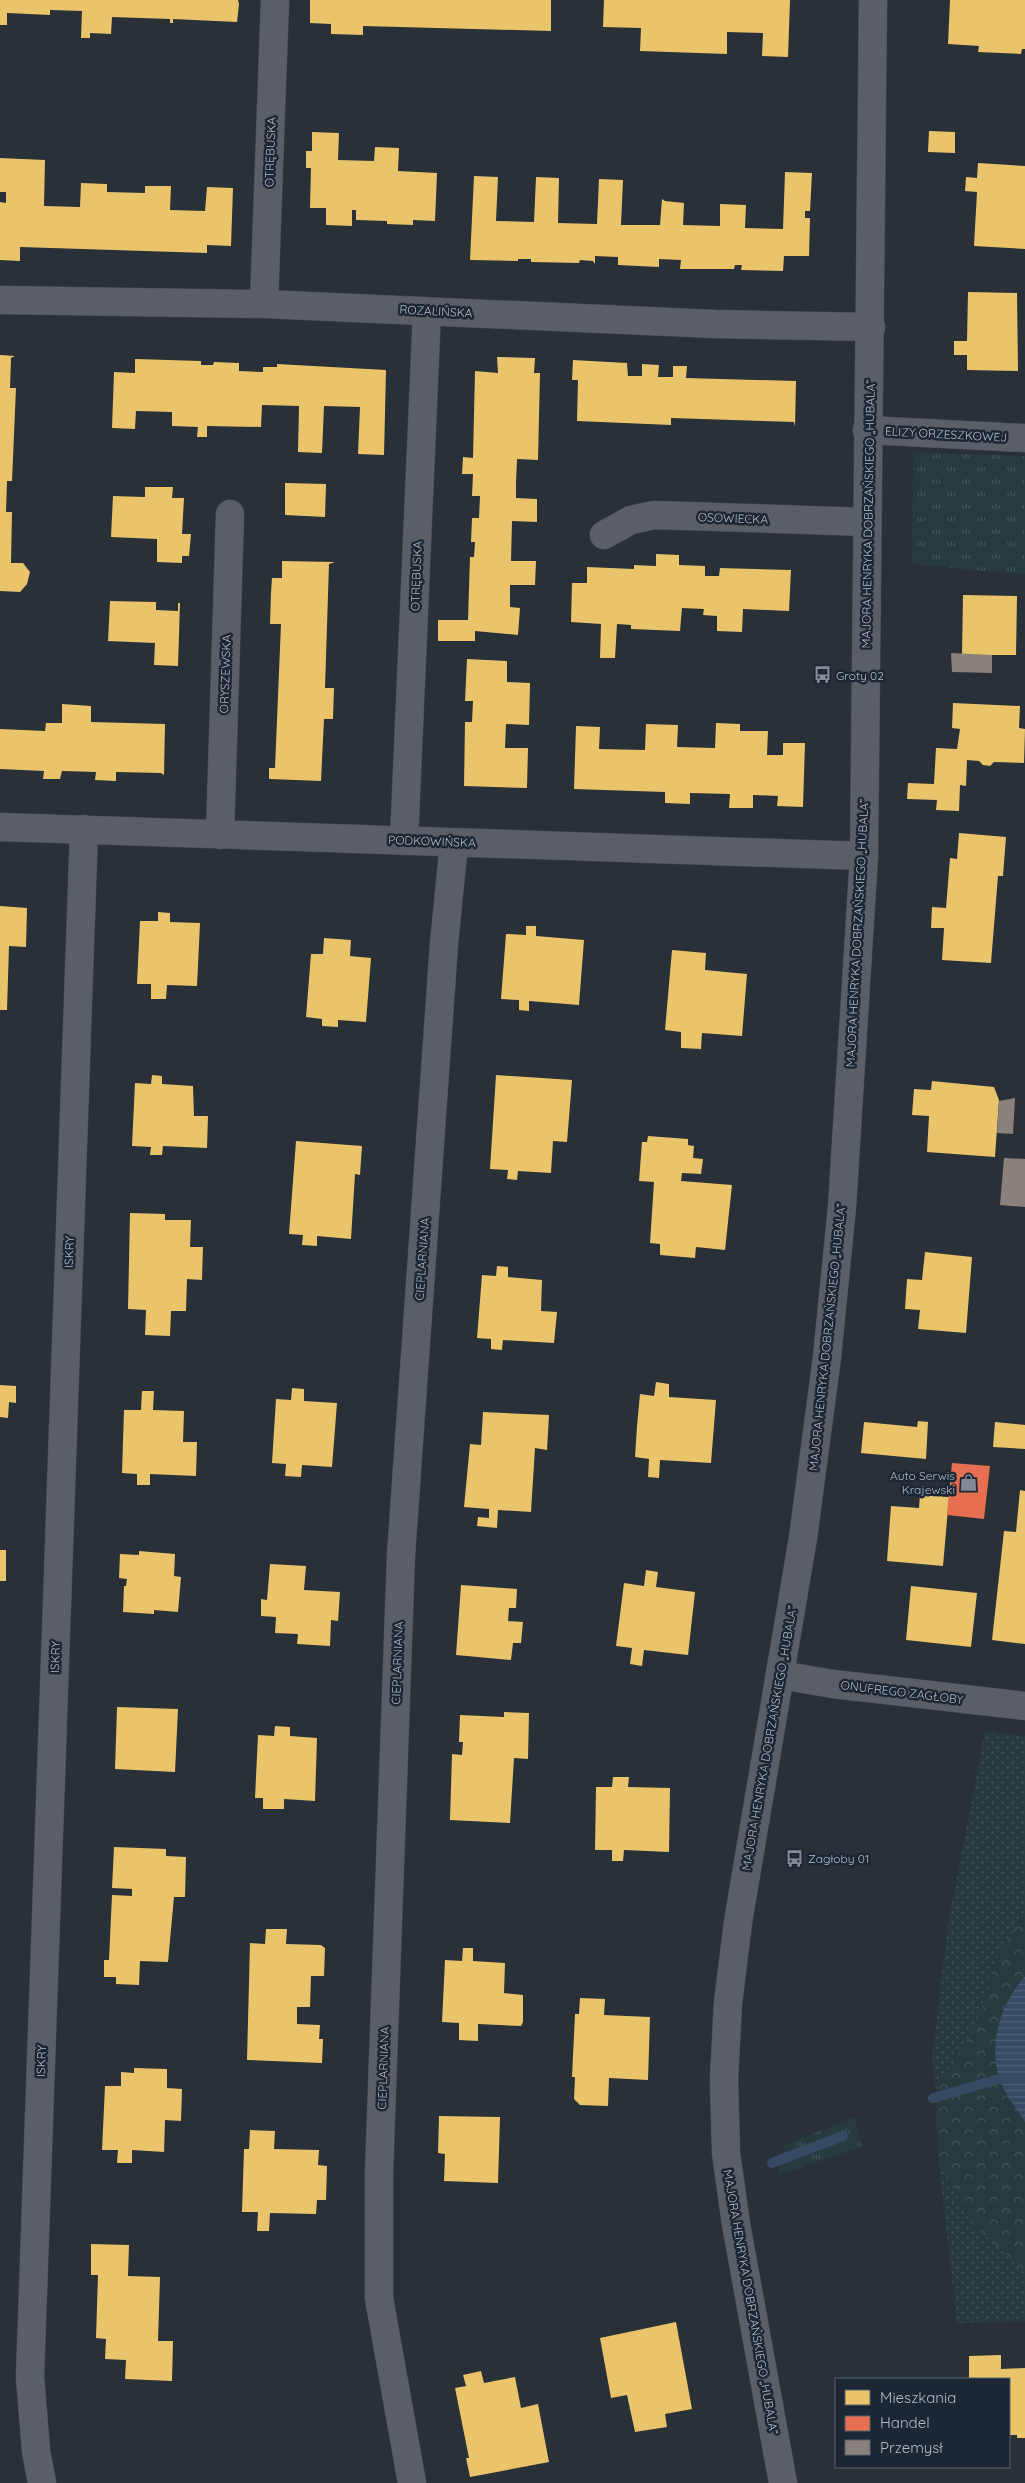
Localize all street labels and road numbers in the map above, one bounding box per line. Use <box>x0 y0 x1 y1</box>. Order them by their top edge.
street label: OTRĘBUSKA <box>261 117 279 187</box>
street label: ROZALIŃSKA <box>399 302 473 320</box>
street label: MAJORA HENRYKA DOBRZAŃSKIEGO „HUBALA” <box>858 379 878 649</box>
street label: ELIZY ORZESZKOWEJ <box>885 423 1007 445</box>
street label: OSOWIECKA <box>698 509 769 527</box>
street label: OTRĘBUSKA <box>407 541 425 611</box>
street label: ORYSZEWSKA <box>216 634 234 714</box>
street label: MAJORA HENRYKA DOBRZAŃSKIEGO „HUBALA” <box>842 798 872 1068</box>
street label: PODKOWIŃSKA <box>388 832 476 850</box>
street label: MAJORA HENRYKA DOBRZAŃSKIEGO „HUBALA” <box>805 1202 849 1472</box>
street label: CIEPLARNIANA <box>412 1217 432 1301</box>
street label: ISKRY <box>61 1235 77 1268</box>
street label: MAJORA HENRYKA DOBRZAŃSKIEGO „HUBALA” <box>738 1604 800 1872</box>
street label: CIEPLARNIANA <box>388 1621 406 1705</box>
street label: ISKRY <box>47 1640 63 1673</box>
street label: ONUFREGO ZAGŁOBY <box>840 1677 964 1707</box>
street label: CIEPLARNIANA <box>374 2026 392 2110</box>
street label: ISKRY <box>33 2044 49 2077</box>
street label: MAJORA HENRYKA DOBRZAŃSKIEGO „HUBALA” <box>720 2168 782 2436</box>

